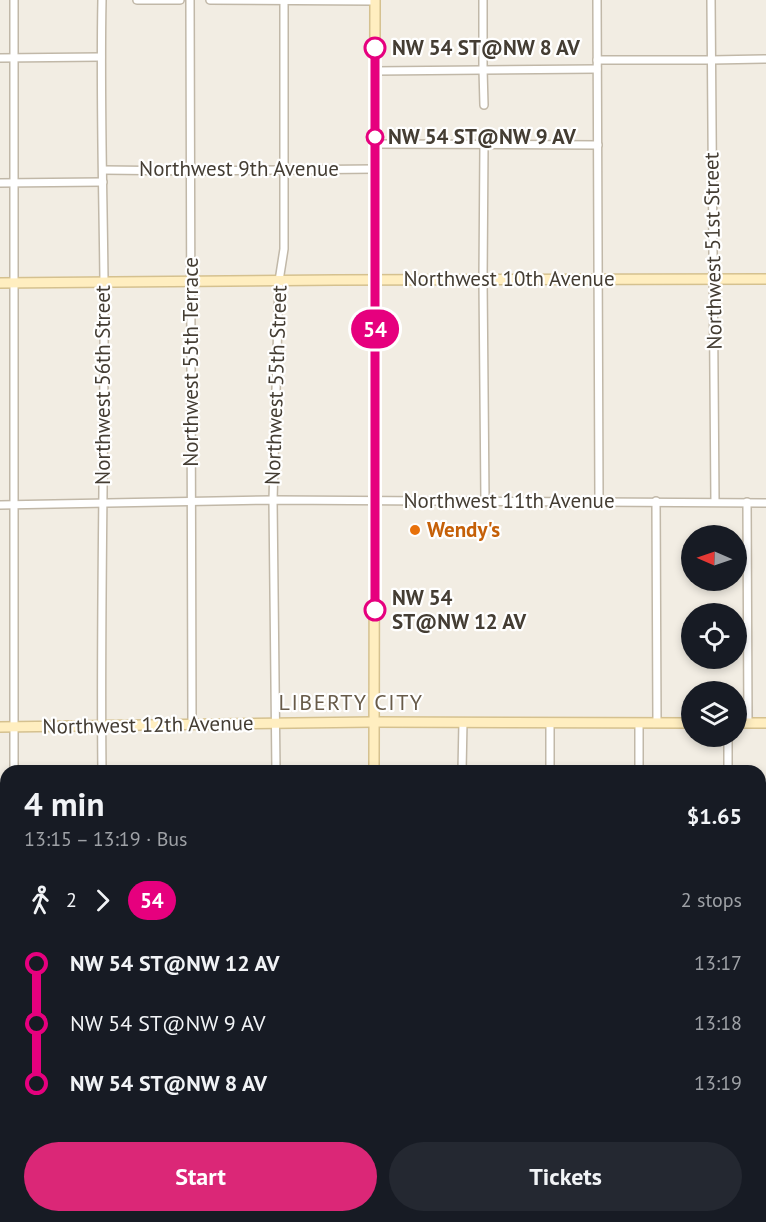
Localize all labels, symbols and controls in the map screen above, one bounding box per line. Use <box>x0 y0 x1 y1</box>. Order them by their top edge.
place label: NW 54 ST@NW 8 AV <box>392 34 580 61</box>
marker: NW 54 ST@NW 8 AV <box>364 37 386 59</box>
place label: NW 54 ST@NW 9 AV <box>388 123 576 150</box>
marker: NW 54 ST@NW 9 AV <box>366 128 384 146</box>
street label: Northwest 51st Street <box>697 152 728 350</box>
street label: Northwest 9th Avenue <box>139 155 339 182</box>
street label: Northwest 55th Terrace <box>177 257 204 467</box>
street label: Northwest 10th Avenue <box>403 265 615 292</box>
street label: Northwest 56th Street <box>89 285 116 485</box>
street label: Northwest 55th Street <box>259 285 292 485</box>
line badge: 54 <box>348 310 402 348</box>
text: 54 <box>363 316 387 343</box>
street label: Northwest 11th Avenue <box>403 487 615 514</box>
place label: Wendy's <box>427 516 500 543</box>
marker: Wendy's <box>408 523 422 537</box>
north arrow <box>681 525 747 591</box>
map controls <box>681 525 747 747</box>
place label: NW 54 ST@NW 12 AV <box>392 584 527 635</box>
marker: NW 54 ST@NW 12 AV <box>364 599 386 621</box>
button: locate <box>681 603 747 669</box>
button: layers <box>681 681 747 747</box>
district label: LIBERTY CITY <box>279 688 423 716</box>
street label: Northwest 12th Avenue <box>42 709 254 740</box>
text: 4 min <box>24 782 105 825</box>
text: $1.65 <box>687 802 742 830</box>
text: 13:15 – 13:19 · Bus <box>24 826 188 852</box>
icon: walk <box>24 884 57 917</box>
icon: forward <box>86 884 119 917</box>
text: 2 <box>66 887 77 913</box>
text: 54 <box>140 887 164 914</box>
text: 2 stops <box>681 887 742 913</box>
text: NW 54 ST@NW 12 AV <box>70 949 279 977</box>
text: 13:17 <box>694 950 742 976</box>
text: NW 54 ST@NW 9 AV <box>70 1009 265 1037</box>
text: 13:18 <box>694 1010 742 1036</box>
text: NW 54 ST@NW 8 AV <box>70 1069 267 1097</box>
text: 13:19 <box>694 1070 742 1096</box>
button: Start <box>24 1142 377 1211</box>
button: Tickets <box>389 1142 742 1211</box>

